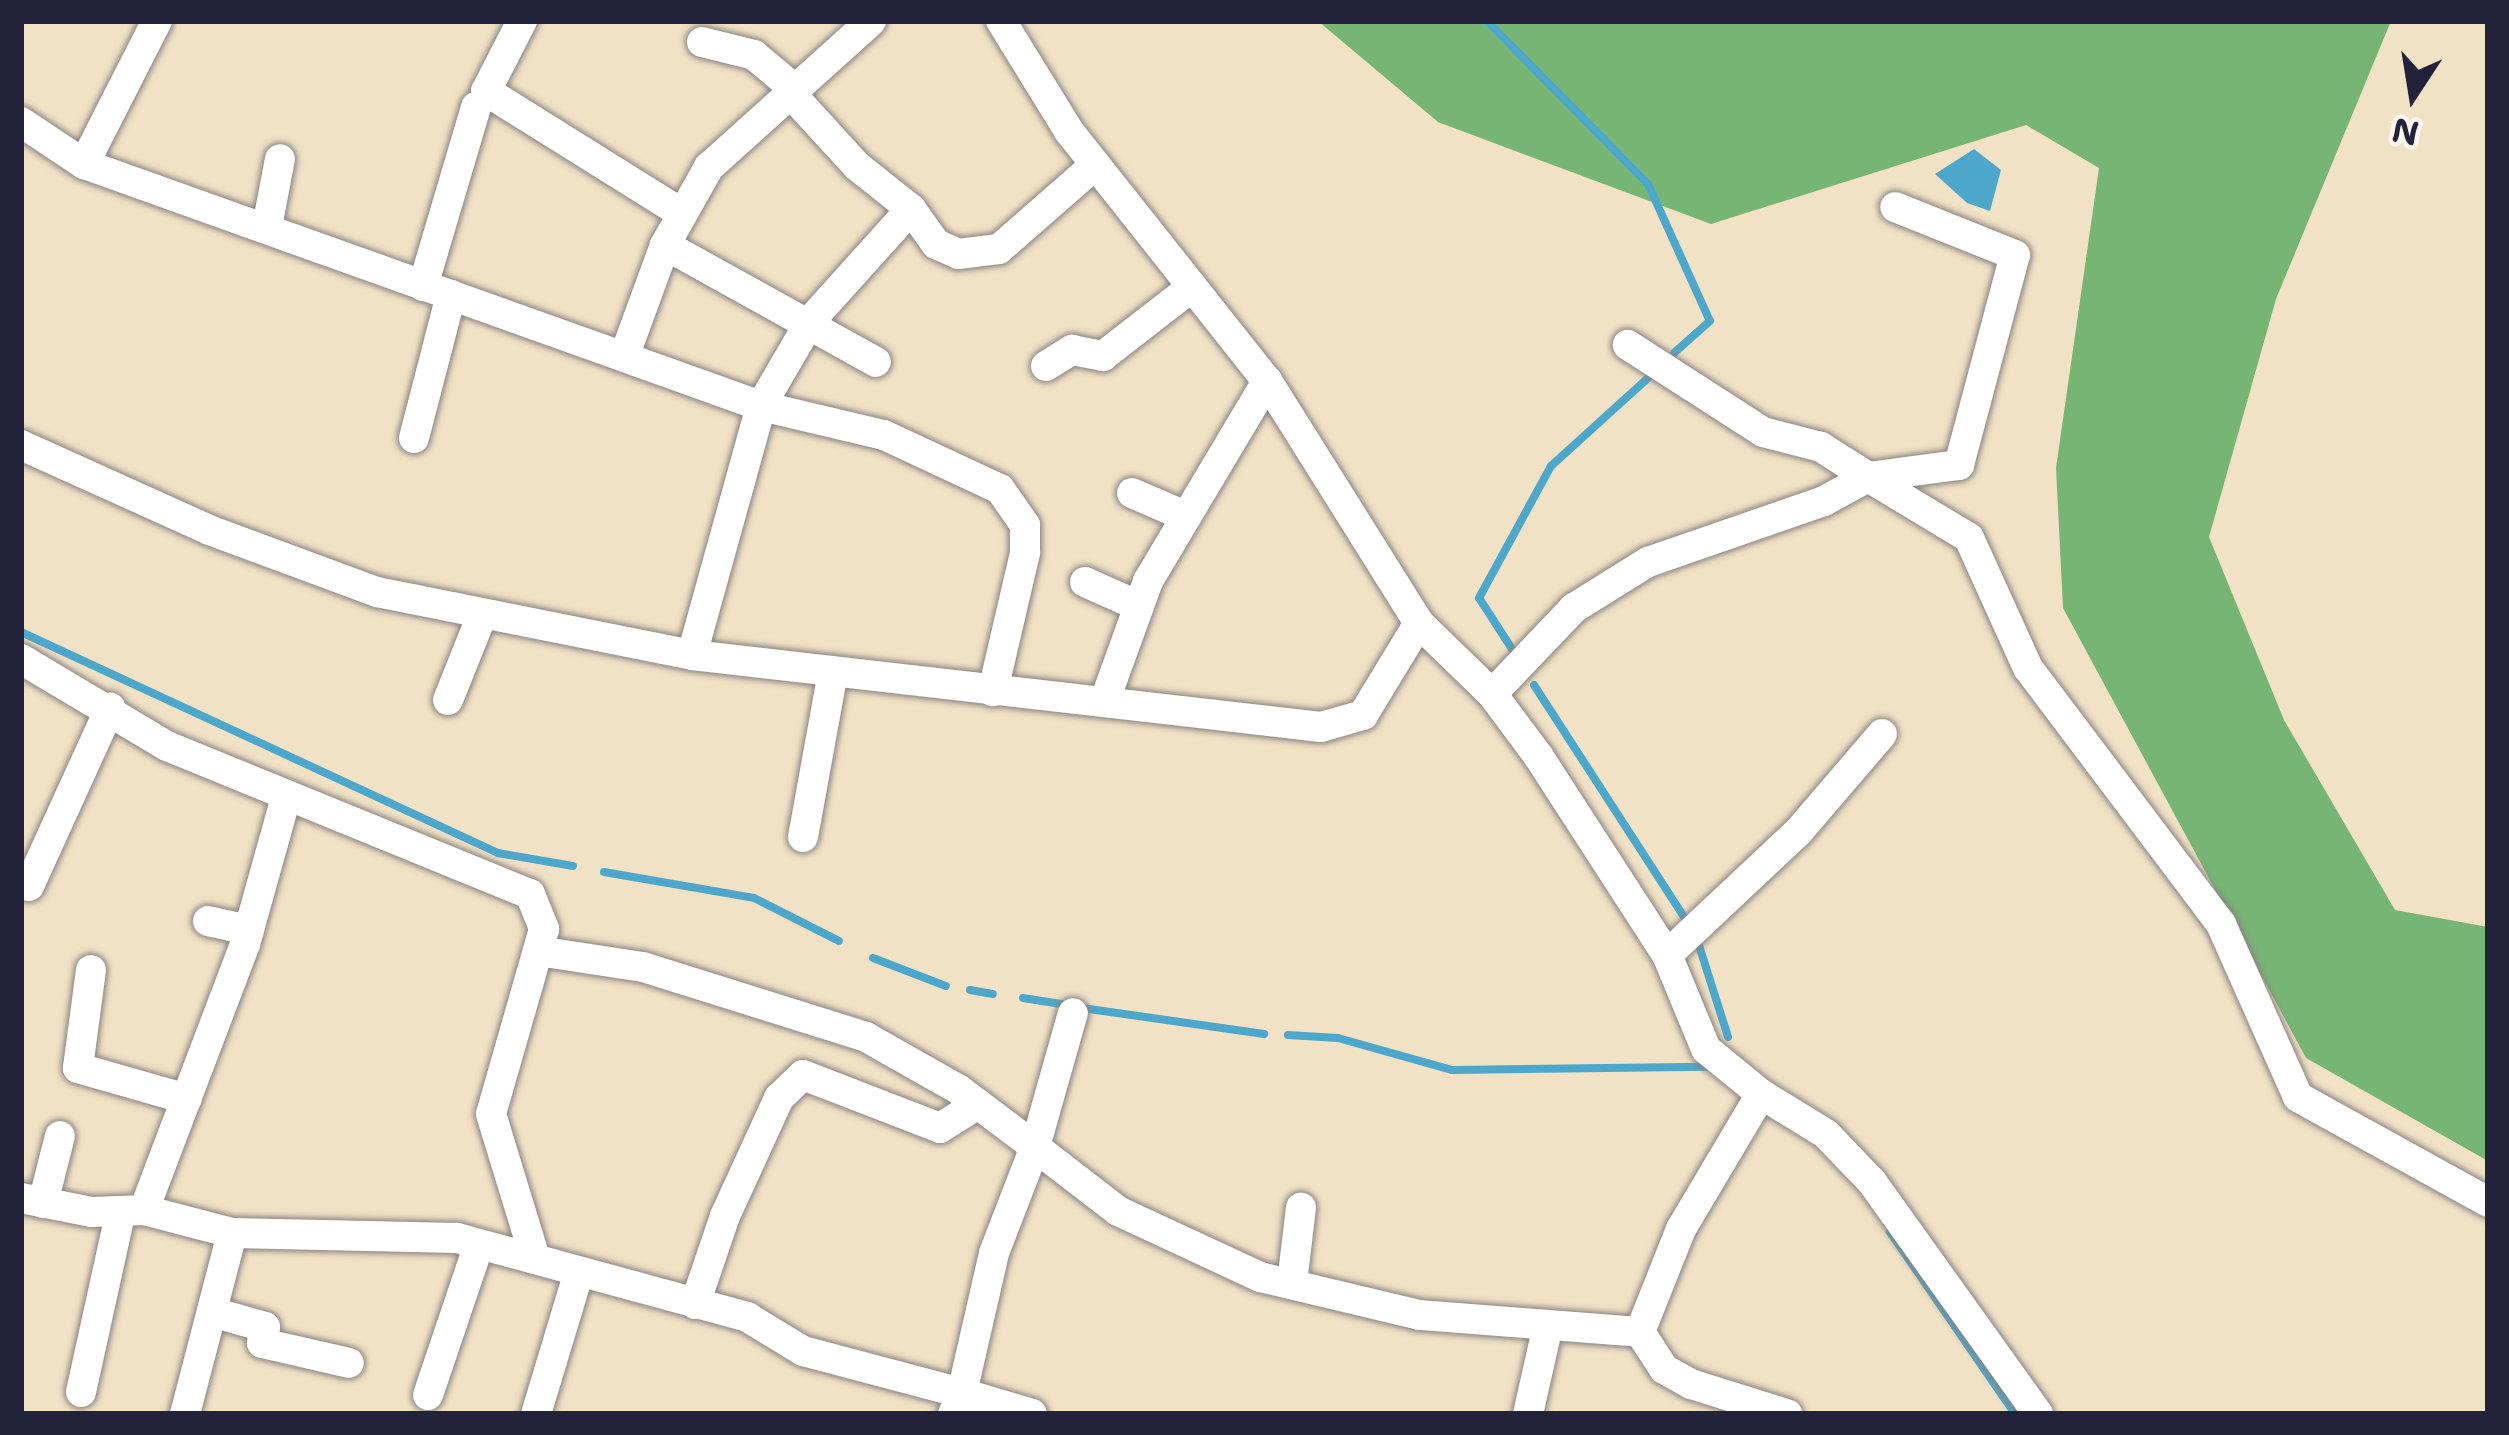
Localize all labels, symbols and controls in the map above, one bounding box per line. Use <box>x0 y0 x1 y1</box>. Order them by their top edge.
north arrow <box>2353 36 2473 156</box>
text: N <box>2388 107 2423 156</box>

